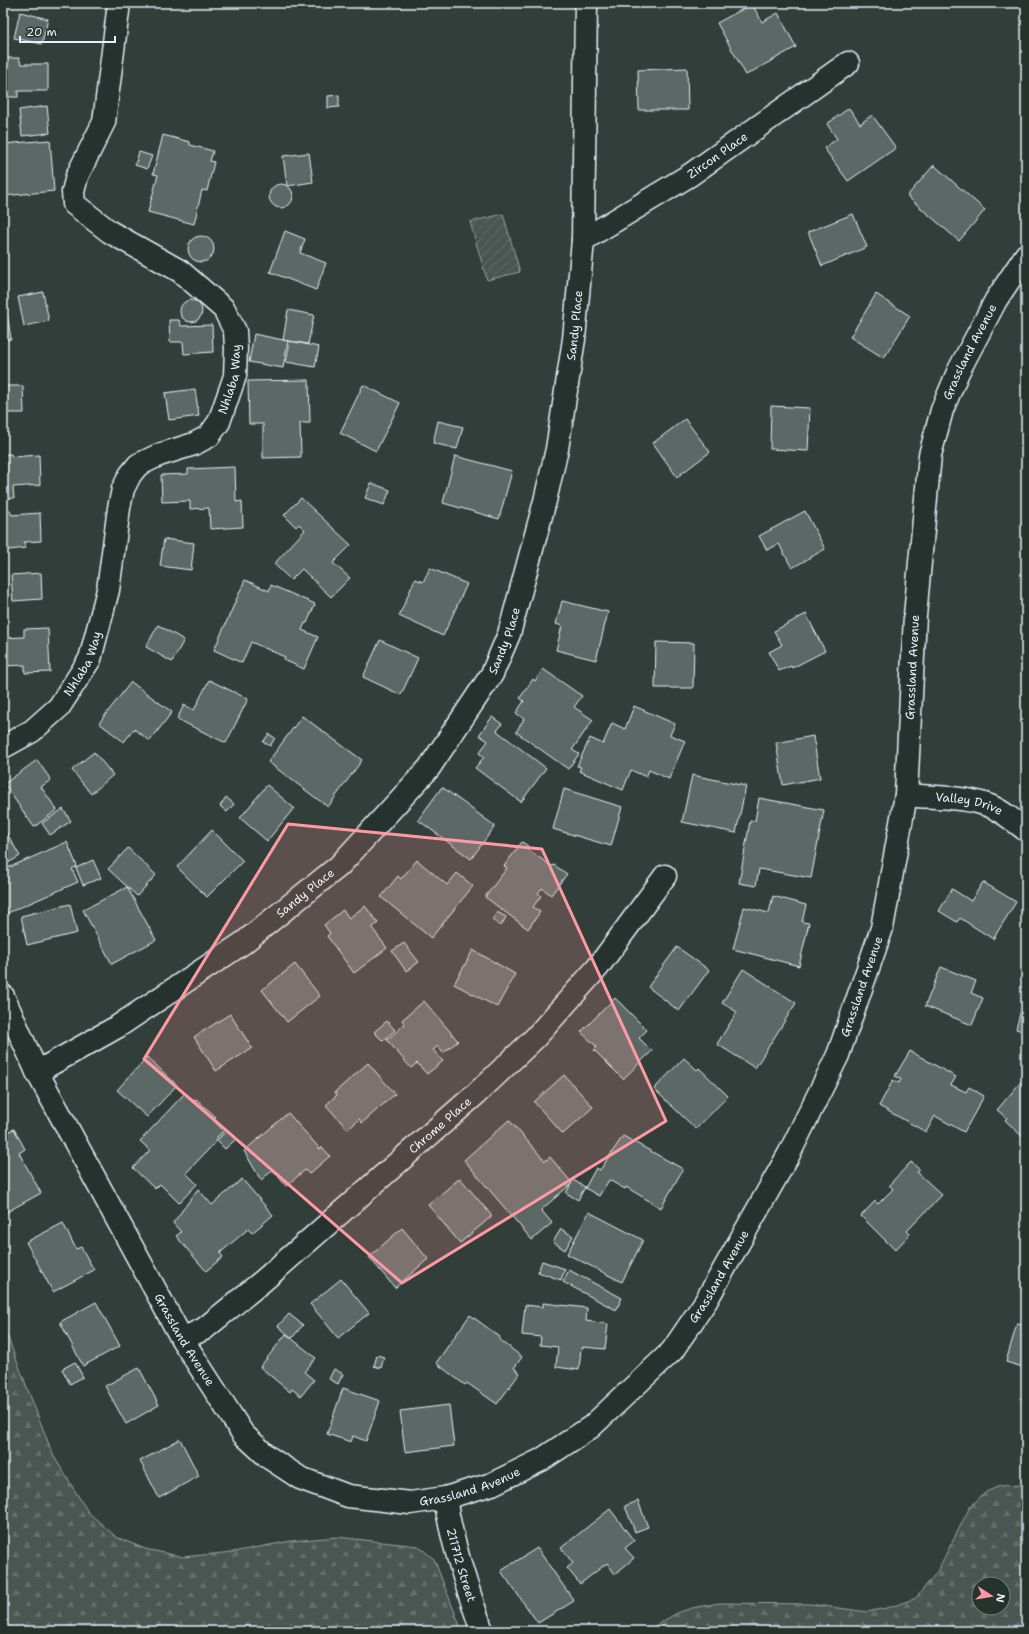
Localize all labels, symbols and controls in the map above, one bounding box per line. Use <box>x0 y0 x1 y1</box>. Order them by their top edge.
scale bar <box>20 18 115 44</box>
text: 20 m <box>26 24 57 40</box>
street label: Zircon Place <box>684 128 751 182</box>
street label: Sandy Place <box>563 289 586 362</box>
street label: Grassland Avenue <box>939 301 1001 402</box>
street label: Nhlaba Way <box>214 344 244 416</box>
street label: Sandy Place <box>485 605 524 677</box>
street label: Grassland Avenue <box>902 614 923 720</box>
street label: Nhlaba Way <box>60 630 105 699</box>
street label: Valley Drive <box>935 789 1006 819</box>
street label: Sandy Place <box>273 865 338 921</box>
street label: Grassland Avenue <box>837 934 887 1039</box>
street label: Chrome Place <box>405 1093 475 1157</box>
street label: Grassland Avenue <box>685 1227 753 1326</box>
street label: Grassland Avenue <box>151 1291 218 1389</box>
street label: Grassland Avenue <box>418 1463 523 1510</box>
street label: 211712 Street <box>443 1526 480 1604</box>
north arrow <box>971 1576 1011 1616</box>
text: N <box>992 1592 1009 1604</box>

